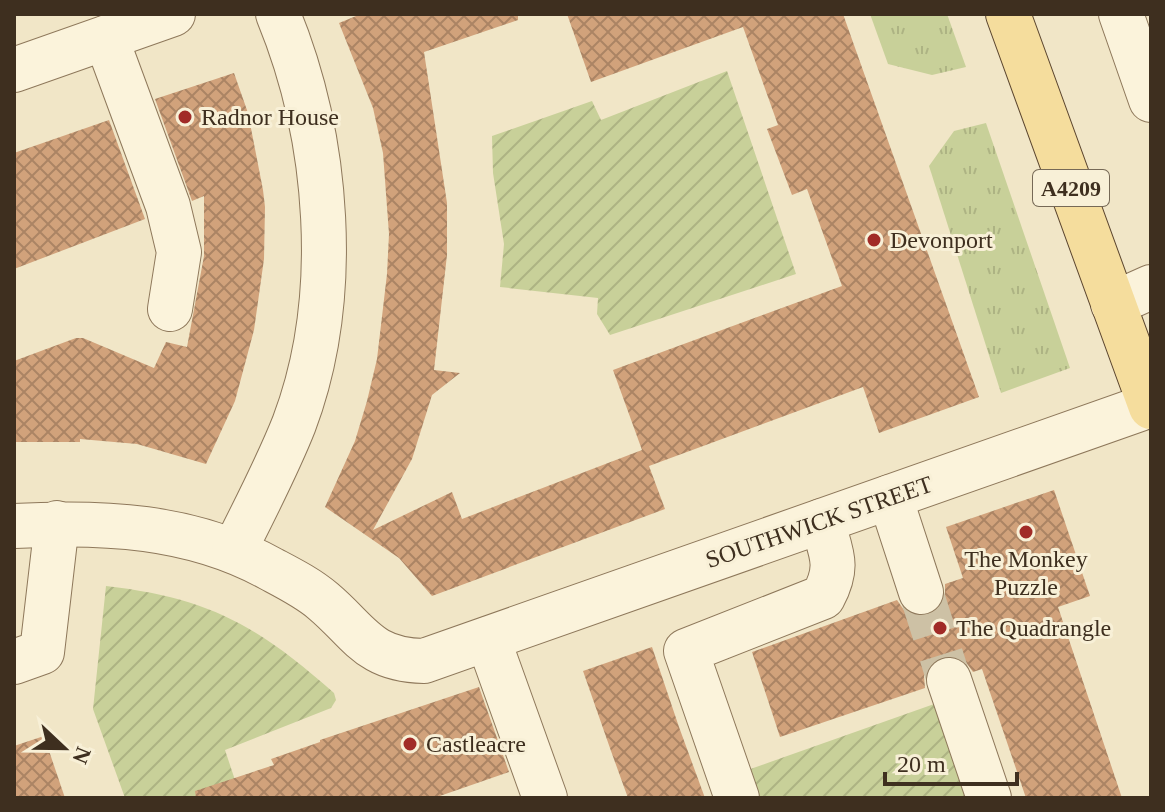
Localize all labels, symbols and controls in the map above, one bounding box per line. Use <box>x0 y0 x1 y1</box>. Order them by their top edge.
place label: Radnor House <box>201 104 339 130</box>
marker: Radnor House <box>176 108 194 126</box>
road number: A4209 <box>1033 170 1109 206</box>
place label: Devonport <box>890 227 993 253</box>
marker: Devonport <box>865 231 883 249</box>
street label: SOUTHWICK STREET <box>702 471 936 573</box>
marker: The Monkey Puzzle <box>1017 523 1035 541</box>
place label: The Monkey Puzzle <box>964 546 1088 600</box>
place label: The Quadrangle <box>956 615 1111 641</box>
marker: The Quadrangle <box>931 619 949 637</box>
north arrow <box>24 708 104 788</box>
place label: Castleacre <box>426 731 526 757</box>
marker: Castleacre <box>401 735 419 753</box>
scale bar <box>885 736 1017 786</box>
text: N <box>67 743 97 767</box>
text: 20 m <box>897 751 946 777</box>

